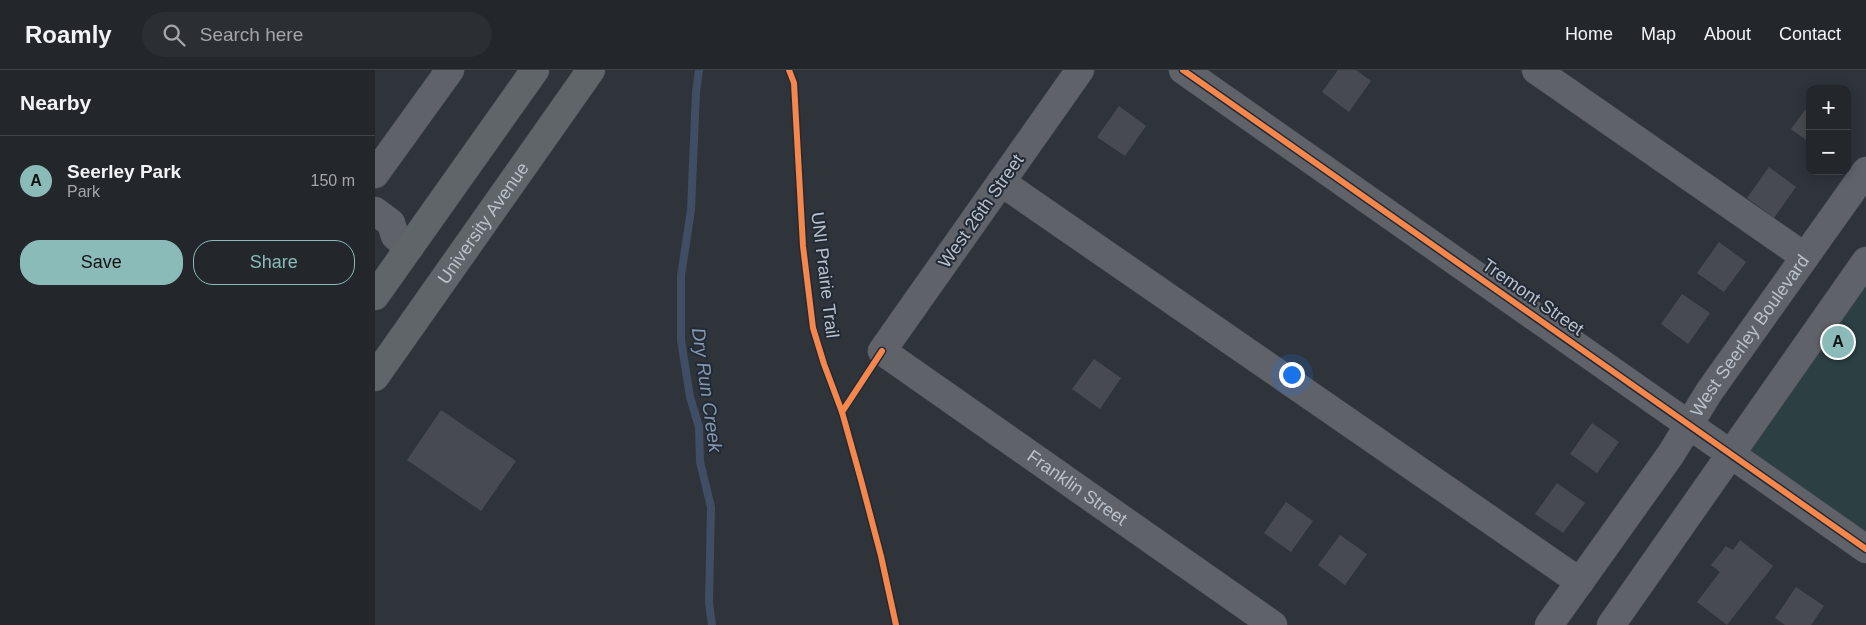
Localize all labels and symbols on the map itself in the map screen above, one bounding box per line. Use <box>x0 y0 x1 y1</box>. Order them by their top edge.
street label: West 26th Street <box>934 150 1028 272</box>
street label: University Avenue <box>434 159 533 288</box>
street label: UNI Prairie Trail <box>807 211 843 339</box>
street label: West Seerley Boulevard <box>1686 251 1813 420</box>
street label: Tremont Street <box>1478 255 1588 339</box>
pin: A <box>1822 323 1854 361</box>
water label: Dry Run Creek <box>688 326 726 455</box>
your location <box>1279 362 1305 388</box>
street label: Franklin Street <box>1023 446 1131 530</box>

